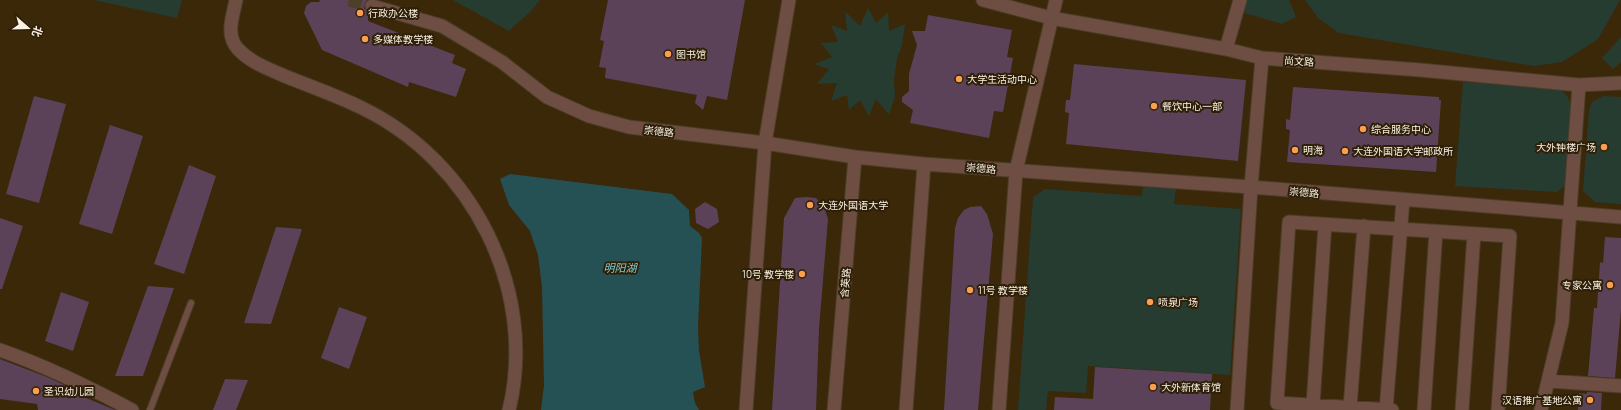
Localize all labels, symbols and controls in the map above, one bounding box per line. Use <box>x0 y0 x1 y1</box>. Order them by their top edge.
place label: 行政办公楼 <box>368 6 418 20</box>
north arrow <box>8 8 48 48</box>
marker: 行政办公楼 <box>355 8 365 18</box>
text: 北 <box>29 24 47 39</box>
place label: 多媒体教学楼 <box>373 32 433 46</box>
marker: 多媒体教学楼 <box>360 34 370 44</box>
place label: 图书馆 <box>676 47 706 61</box>
marker: 图书馆 <box>663 49 673 59</box>
street label: 尚文路 <box>1284 53 1314 69</box>
place label: 大学生活动中心 <box>967 72 1037 86</box>
marker: 大学生活动中心 <box>954 74 964 84</box>
place label: 餐饮中心一部 <box>1162 99 1222 113</box>
marker: 餐饮中心一部 <box>1149 101 1159 111</box>
street label: 崇德路 <box>643 122 675 140</box>
place label: 综合服务中心 <box>1371 122 1431 136</box>
marker: 综合服务中心 <box>1358 124 1368 134</box>
place label: 大外钟楼广场 <box>1536 140 1596 154</box>
marker: 大外钟楼广场 <box>1599 142 1609 152</box>
place label: 明海 <box>1303 143 1323 157</box>
place label: 大连外国语大学邮政所 <box>1353 144 1453 158</box>
marker: 明海 <box>1290 145 1300 155</box>
marker: 大连外国语大学邮政所 <box>1340 146 1350 156</box>
street label: 崇德路 <box>965 160 997 176</box>
street label: 崇德路 <box>1288 184 1320 200</box>
place label: 大连外国语大学 <box>818 198 888 212</box>
marker: 大连外国语大学 <box>805 200 815 210</box>
water label: 明阳湖 <box>604 260 638 275</box>
place label: 10号 教学楼 <box>742 267 794 281</box>
street label: 含英路 <box>837 267 853 299</box>
marker: 10号 教学楼 <box>797 269 807 279</box>
place label: 专家公寓 <box>1562 278 1602 292</box>
marker: 专家公寓 <box>1605 280 1615 290</box>
place label: 11号 教学楼 <box>978 283 1028 297</box>
marker: 11号 教学楼 <box>965 285 975 295</box>
place label: 喷泉广场 <box>1158 295 1198 309</box>
marker: 喷泉广场 <box>1145 297 1155 307</box>
place label: 大外新体育馆 <box>1161 380 1221 394</box>
marker: 大外新体育馆 <box>1148 382 1158 392</box>
place label: 圣识幼儿园 <box>44 384 94 398</box>
marker: 圣识幼儿园 <box>31 386 41 396</box>
place label: 汉语推广基地公寓 <box>1502 393 1582 407</box>
marker: 汉语推广基地公寓 <box>1585 395 1595 405</box>

